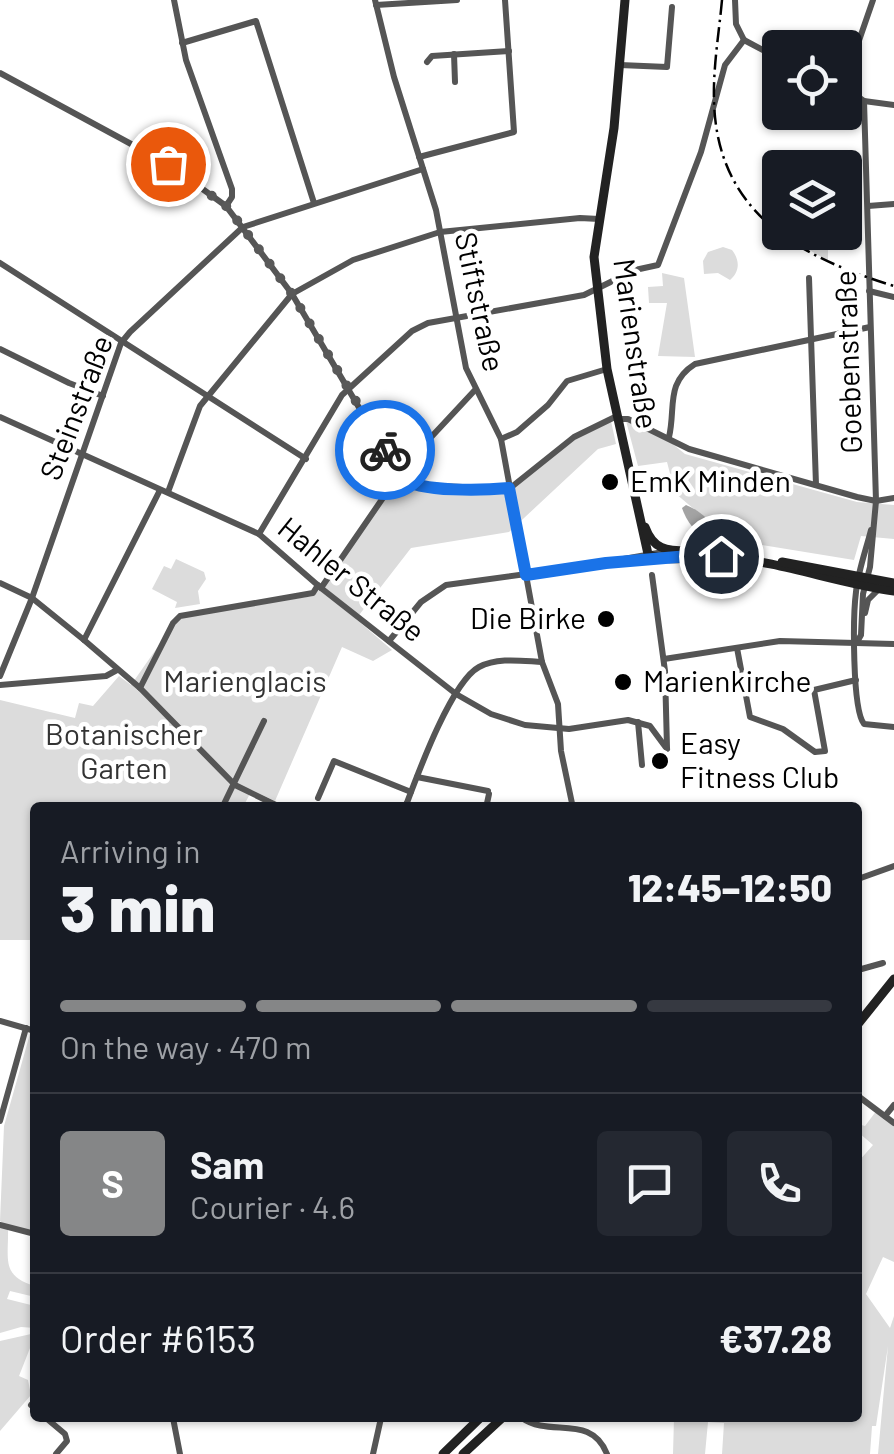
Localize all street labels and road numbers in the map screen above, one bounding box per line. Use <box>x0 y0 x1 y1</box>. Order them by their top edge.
street label: Stiftstraße <box>449 228 513 375</box>
street label: Marienstraße <box>607 256 667 431</box>
street label: Goebenstraße <box>826 270 868 454</box>
street label: Steinstraße <box>31 330 119 485</box>
street label: Hahler Straße <box>272 508 433 649</box>

